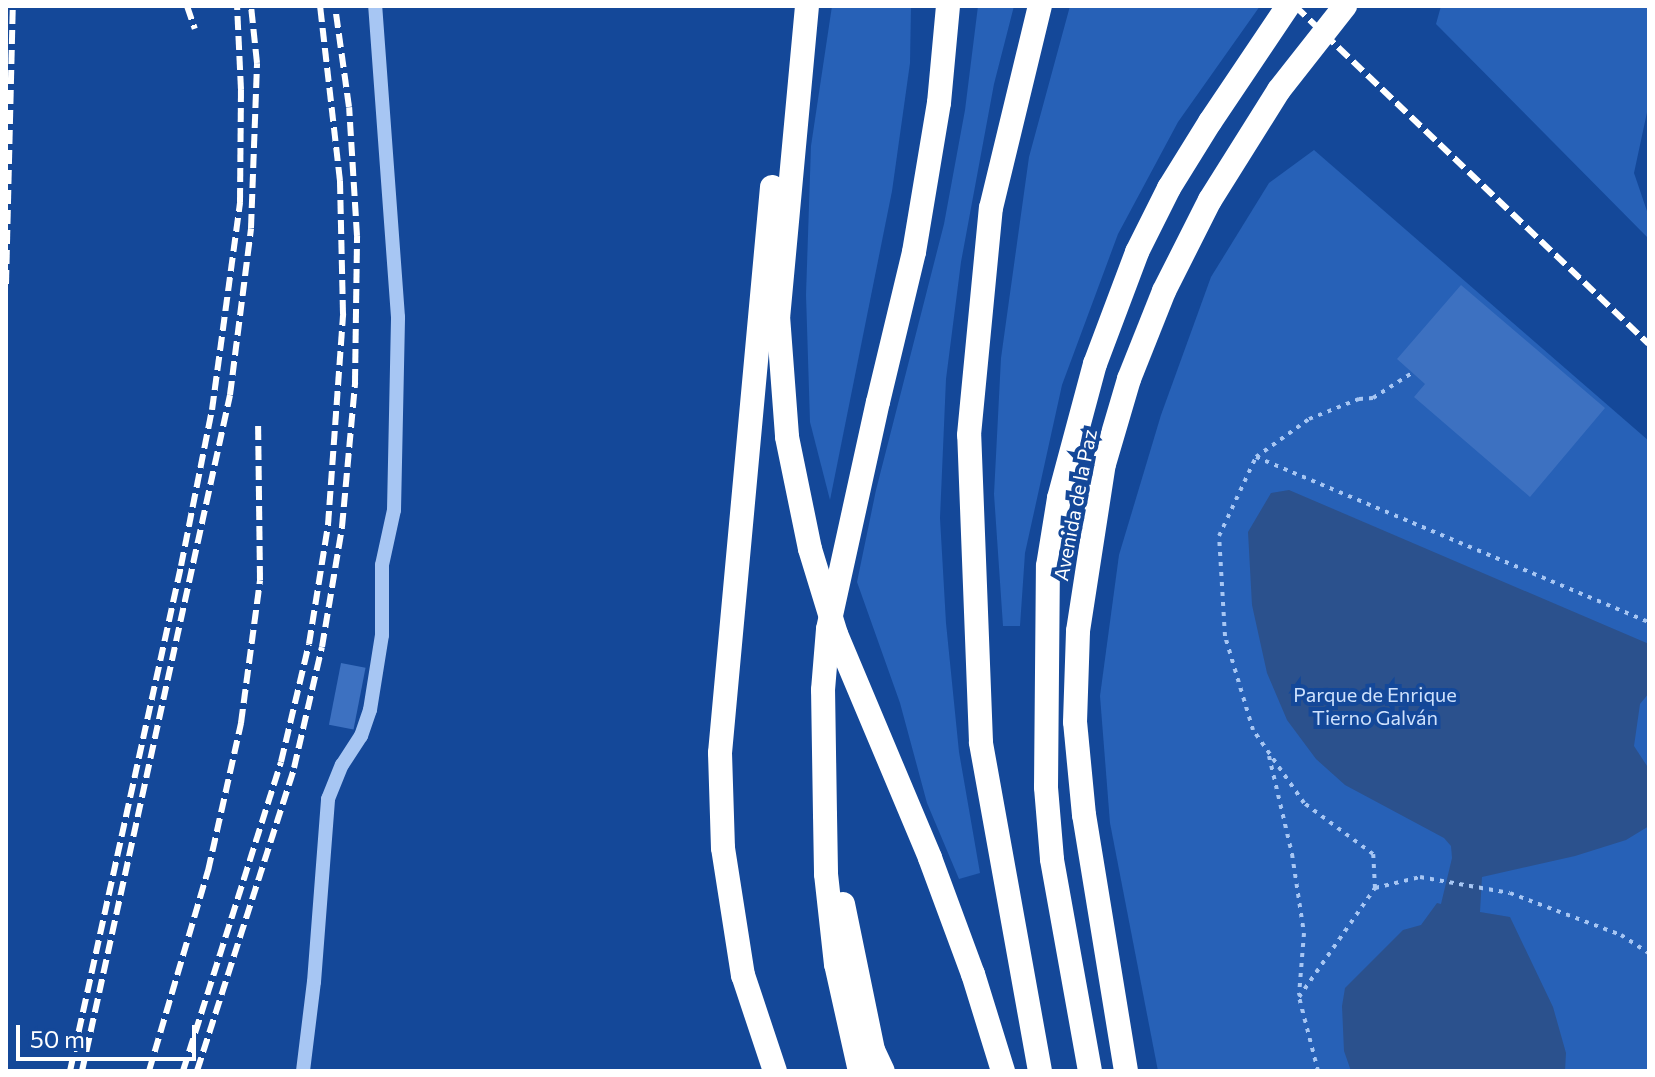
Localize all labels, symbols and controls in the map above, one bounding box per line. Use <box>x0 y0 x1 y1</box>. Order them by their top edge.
street label: Avenida de la Paz <box>1049 427 1101 583</box>
park label: Parque de Enrique Tierno Galván <box>1293 682 1457 729</box>
scale bar <box>20 1009 200 1059</box>
text: 50 m <box>30 1024 85 1053</box>

